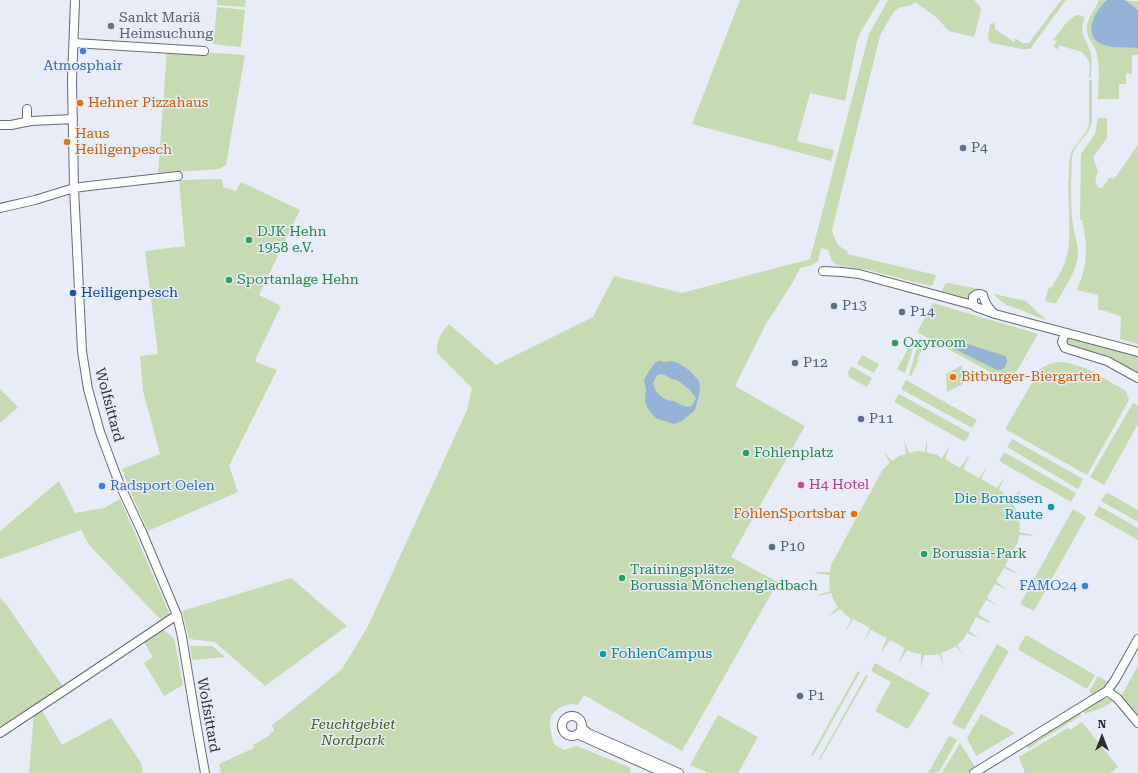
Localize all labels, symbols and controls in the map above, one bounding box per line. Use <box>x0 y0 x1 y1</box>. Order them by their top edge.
place label: Sankt Mariä Heimsuchung <box>119 10 213 42</box>
marker: Sankt Mariä Heimsuchung <box>106 21 116 31</box>
marker: Atmosphair <box>78 46 88 56</box>
place label: Atmosphair <box>44 58 122 74</box>
place label: Hehner Pizzahaus <box>88 95 208 111</box>
marker: Hehner Pizzahaus <box>75 98 85 108</box>
place label: Haus Heiligenpesch <box>75 126 172 158</box>
marker: Haus Heiligenpesch <box>62 137 72 147</box>
place label: P4 <box>971 140 988 156</box>
marker: P4 <box>958 143 968 153</box>
place label: DJK Hehn 1958 e.V. <box>257 224 326 256</box>
marker: DJK Hehn 1958 e.V. <box>244 235 254 245</box>
place label: Sportanlage Hehn <box>237 272 359 288</box>
marker: Sportanlage Hehn <box>224 275 234 285</box>
place label: Heiligenpesch <box>81 285 178 301</box>
marker: Heiligenpesch <box>68 288 78 298</box>
place label: P13 <box>842 298 867 314</box>
marker: P13 <box>829 301 839 311</box>
place label: P14 <box>910 304 935 320</box>
marker: P14 <box>897 307 907 317</box>
place label: Oxyroom <box>903 335 966 351</box>
marker: Oxyroom <box>890 338 900 348</box>
place label: P12 <box>803 355 828 371</box>
marker: P12 <box>790 358 800 368</box>
street label: Wolfsittard <box>91 366 127 444</box>
place label: Bitburger-Biergarten <box>961 369 1101 385</box>
marker: Bitburger-Biergarten <box>948 372 958 382</box>
place label: P11 <box>869 411 894 427</box>
marker: P11 <box>856 414 866 424</box>
place label: Fohlenplatz <box>754 445 833 461</box>
marker: Fohlenplatz <box>741 448 751 458</box>
place label: H4 Hotel <box>809 477 869 493</box>
place label: Radsport Oelen <box>110 478 215 494</box>
marker: H4 Hotel <box>796 480 806 490</box>
marker: Radsport Oelen <box>97 481 107 491</box>
place label: Die Borussen Raute <box>954 491 1043 524</box>
marker: Die Borussen Raute <box>1046 502 1056 512</box>
place label: FohlenSportsbar <box>733 506 846 522</box>
marker: FohlenSportsbar <box>849 509 859 519</box>
place label: P10 <box>780 539 805 555</box>
marker: P10 <box>767 542 777 552</box>
place label: Borussia-Park <box>932 546 1027 562</box>
marker: Borussia-Park <box>919 549 929 559</box>
place label: Trainingsplätze Borussia Mönchengladbach <box>630 562 818 594</box>
marker: Trainingsplätze Borussia Mönchengladbach <box>617 573 627 583</box>
place label: FAMO24 <box>1019 578 1077 594</box>
marker: FAMO24 <box>1080 581 1090 591</box>
place label: FohlenCampus <box>611 646 712 662</box>
marker: FohlenCampus <box>598 649 608 659</box>
street label: Wolfsittard <box>193 676 223 754</box>
place label: P1 <box>808 688 825 704</box>
marker: P1 <box>795 691 805 701</box>
park label: Feuchtgebiet Nordpark <box>311 717 395 750</box>
north arrow <box>1082 717 1122 757</box>
text: N <box>1098 718 1106 731</box>

